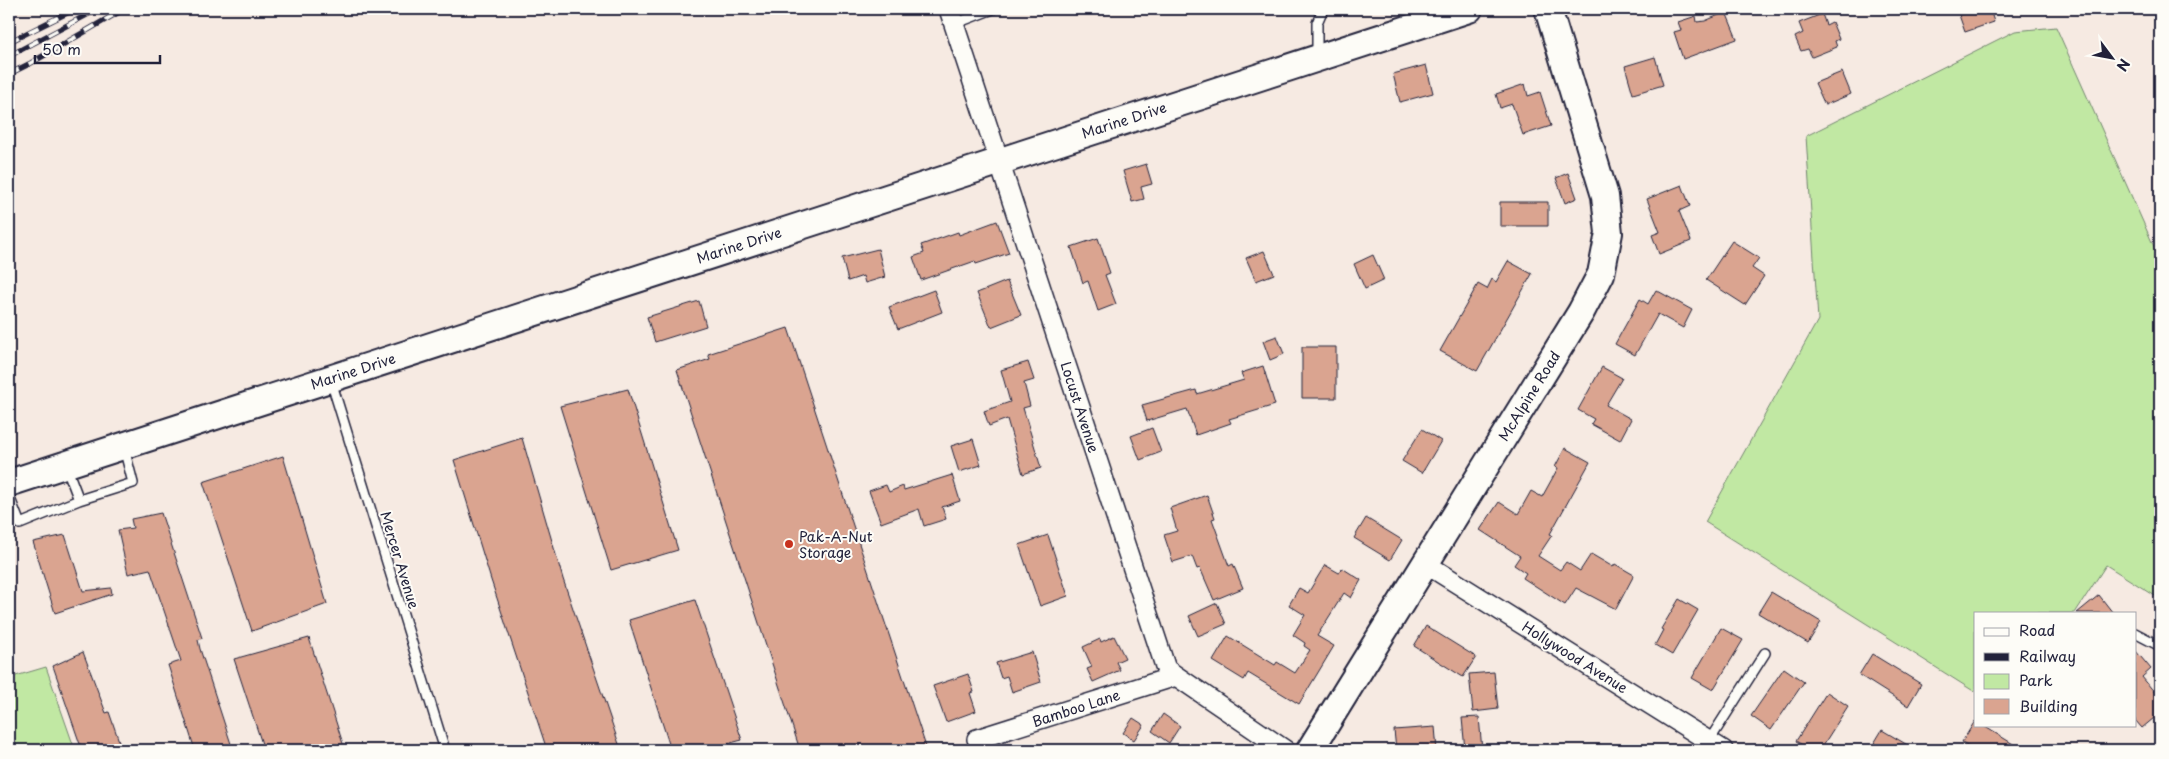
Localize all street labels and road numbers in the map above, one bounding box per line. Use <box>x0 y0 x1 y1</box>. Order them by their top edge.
street label: Marine Drive <box>1079 96 1169 144</box>
street label: Marine Drive <box>694 221 784 269</box>
street label: Marine Drive <box>308 347 398 395</box>
street label: McAlpine Road <box>1493 347 1565 445</box>
street label: Locust Avenue <box>1055 359 1105 456</box>
street label: Mercer Avenue <box>375 509 425 612</box>
street label: Hollywood Avenue <box>1518 616 1632 698</box>
street label: Bamboo Lane <box>1029 684 1123 732</box>

